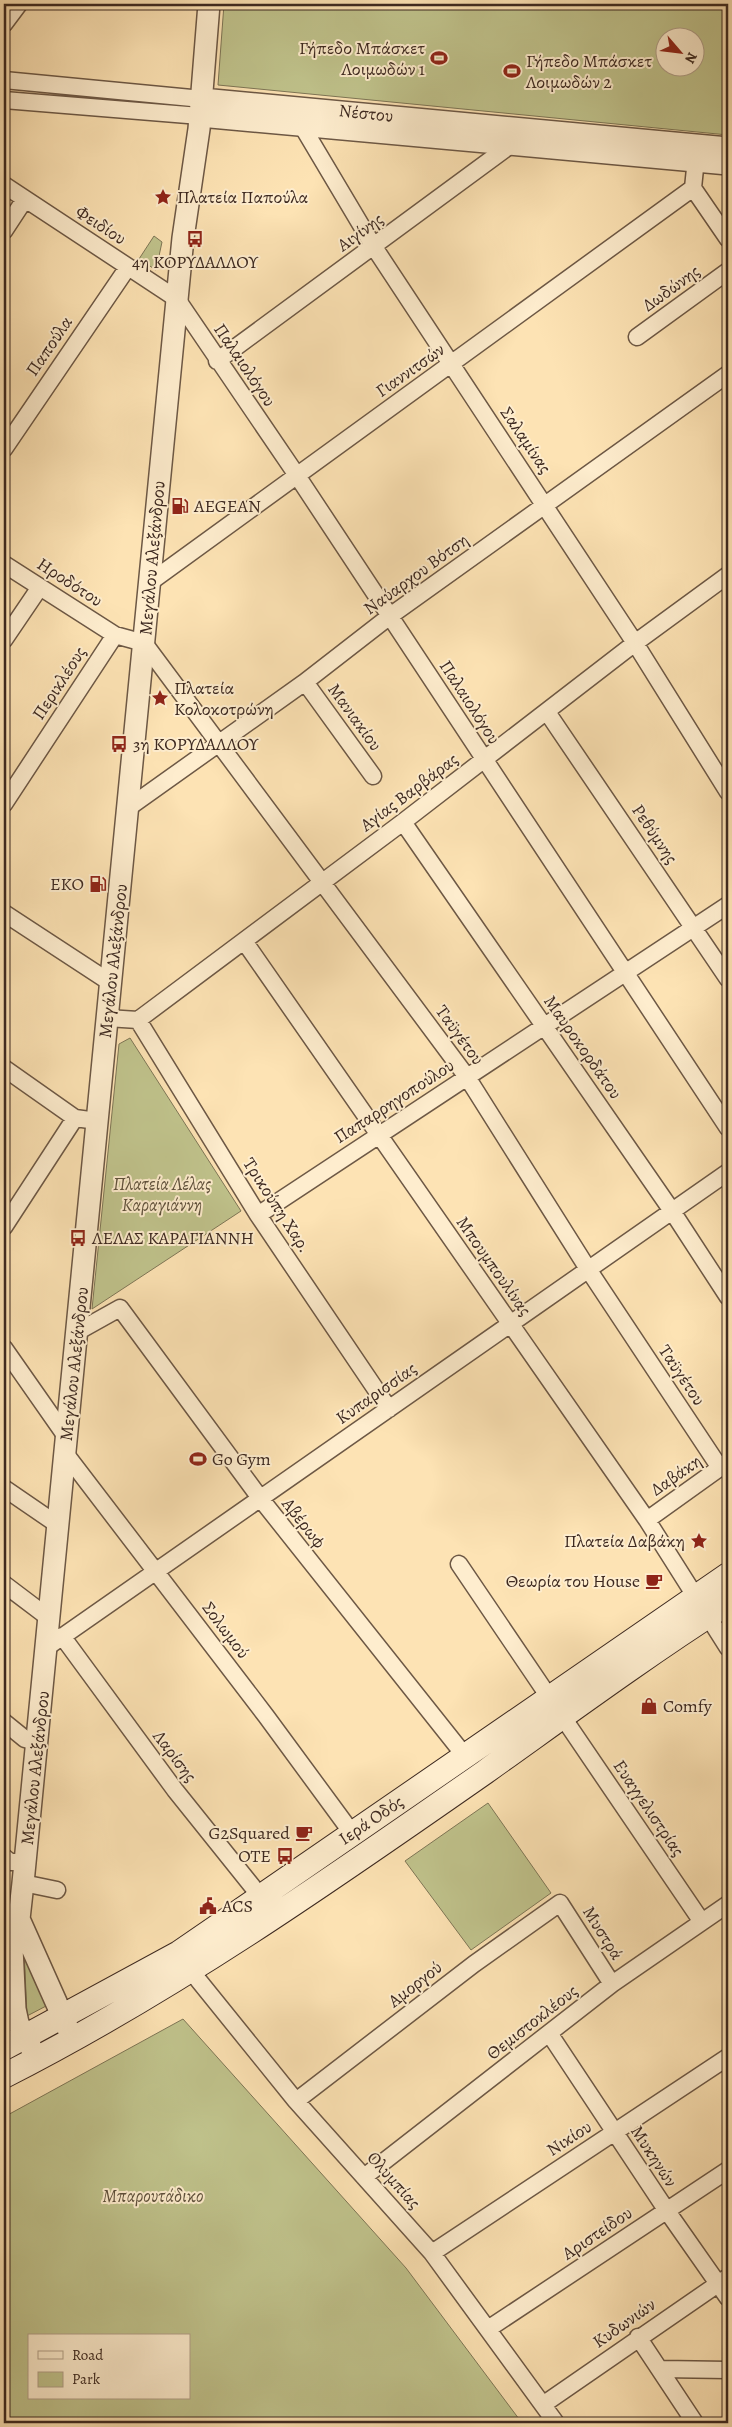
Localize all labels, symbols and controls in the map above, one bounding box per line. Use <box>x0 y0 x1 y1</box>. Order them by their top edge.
north arrow <box>654 28 704 78</box>
place label: Γήπεδο Μπάσκετ Λοιμωδών 1 <box>299 36 425 81</box>
sports icon: Γήπεδο Μπάσκετ Λοιμωδών 1 <box>429 48 449 68</box>
place label: Γήπεδο Μπάσκετ Λοιμωδών 2 <box>525 49 652 94</box>
text: N <box>680 49 702 67</box>
sports icon: Γήπεδο Μπάσκετ Λοιμωδών 2 <box>502 61 522 81</box>
street label: Νέστου <box>338 98 394 128</box>
place label: Πλατεία Παπούλα <box>177 185 309 209</box>
place icon: Πλατεία Παπούλα <box>153 187 173 207</box>
street label: Φειδίου <box>71 200 131 250</box>
street label: Αιγίνης <box>331 207 388 257</box>
bus stop icon: 4η ΚΟΡΥΔΑΛΛΟΥ <box>185 229 205 249</box>
place label: 4η ΚΟΡΥΔΑΛΛΟΥ <box>132 250 259 274</box>
street label: Δωδώνης <box>637 259 705 317</box>
street label: Παπούλα <box>20 311 78 381</box>
street label: Παλαιολόγου <box>208 319 282 411</box>
street label: Γιαννιτσών <box>371 337 449 403</box>
street label: Σαλαμίνας <box>495 402 557 478</box>
street label: Μεγάλου Αλεξάνδρου <box>133 480 171 636</box>
place label: AEGEAN <box>193 494 261 518</box>
fuel station icon: AEGEAN <box>170 496 190 516</box>
street label: Ναύαρχου Βότση <box>359 528 473 620</box>
street label: Ηροδότου <box>32 552 108 612</box>
street label: Περικλέους <box>26 642 92 724</box>
street label: Παλαιολόγου <box>434 655 506 749</box>
place label: Πλατεία Κολοκοτρώνη <box>174 676 274 721</box>
street label: Μανιακίου <box>322 678 388 756</box>
place icon: Πλατεία Κολοκοτρώνη <box>150 688 170 708</box>
place label: 3η ΚΟΡΥΔΑΛΛΟΥ <box>133 732 260 756</box>
bus stop icon: 3η ΚΟΡΥΔΑΛΛΟΥ <box>109 734 129 754</box>
street label: Αγίας Βαρβάρας <box>354 747 463 837</box>
street label: Ρεθύμνης <box>626 800 684 868</box>
place label: EKO <box>50 872 84 896</box>
fuel station icon: EKO <box>88 874 108 894</box>
street label: Μεγάλου Αλεξάνδρου <box>93 883 133 1039</box>
street label: Μαυροκορδάτου <box>538 990 628 1104</box>
street label: Ταϋγέτου <box>430 1000 490 1070</box>
street label: Παπαρρηγοπούλου <box>329 1053 459 1149</box>
street label: Τρικούπη Χαρ. <box>237 1153 317 1257</box>
park label: Πλατεία Λέλας Καραγιάννη <box>113 1172 211 1217</box>
street label: Μπουμπουλίνας <box>451 1211 537 1321</box>
place label: ΛΕΛΑΣ ΚΑΡΑΓΙΑΝΝΗ <box>91 1226 254 1250</box>
bus stop icon: ΛΕΛΑΣ ΚΑΡΑΓΙΑΝΝΗ <box>68 1228 88 1248</box>
street label: Μεγάλου Αλεξάνδρου <box>54 1286 94 1442</box>
street label: Ταϋγέτου <box>653 1340 711 1410</box>
street label: Κυπαρισσίας <box>331 1356 421 1430</box>
place label: Go Gym <box>212 1447 271 1471</box>
sports icon: Go Gym <box>188 1449 208 1469</box>
street label: Δαβάκη <box>646 1449 706 1501</box>
street label: Αβέρωφ <box>276 1492 331 1553</box>
place label: Πλατεία Δαβάκη <box>564 1529 685 1553</box>
place icon: Πλατεία Δαβάκη <box>689 1531 709 1551</box>
place label: Θεωρία του House <box>506 1569 640 1593</box>
cafe icon: Θεωρία του House <box>644 1571 664 1591</box>
street label: Σολωμού <box>197 1597 255 1663</box>
street label: Μεγάλου Αλεξάνδρου <box>15 1690 55 1846</box>
place label: Comfy <box>663 1694 713 1718</box>
shop icon: Comfy <box>639 1696 659 1716</box>
street label: Λαρίσης <box>147 1724 202 1787</box>
street label: Ευαγγελιστρίας <box>608 1755 690 1861</box>
street label: Ιερά Οδός <box>334 1790 408 1850</box>
place label: G2Squared <box>208 1821 290 1845</box>
cafe icon: G2Squared <box>294 1823 314 1843</box>
place label: ΟΤΕ <box>238 1844 271 1868</box>
bus stop icon: ΟΤΕ <box>275 1846 295 1866</box>
place label: ACS <box>221 1894 253 1918</box>
public building icon: ACS <box>198 1896 218 1916</box>
street label: Μυστρά <box>577 1902 629 1965</box>
street label: Αμοργού <box>382 1955 447 2013</box>
street label: Θεμιστοκλέους <box>481 1979 583 2065</box>
street label: Νικίου <box>542 2115 596 2161</box>
street label: Μυκηνών <box>625 2121 683 2191</box>
street label: Ολυμπίας <box>362 2146 426 2214</box>
park label: Μπαρουτάδικο <box>102 2184 204 2208</box>
street label: Αριστείδου <box>556 2201 637 2266</box>
street label: Κυδωνιών <box>588 2293 660 2353</box>
legend <box>28 2334 190 2400</box>
text: Road <box>72 2345 104 2365</box>
text: Park <box>72 2369 101 2389</box>

